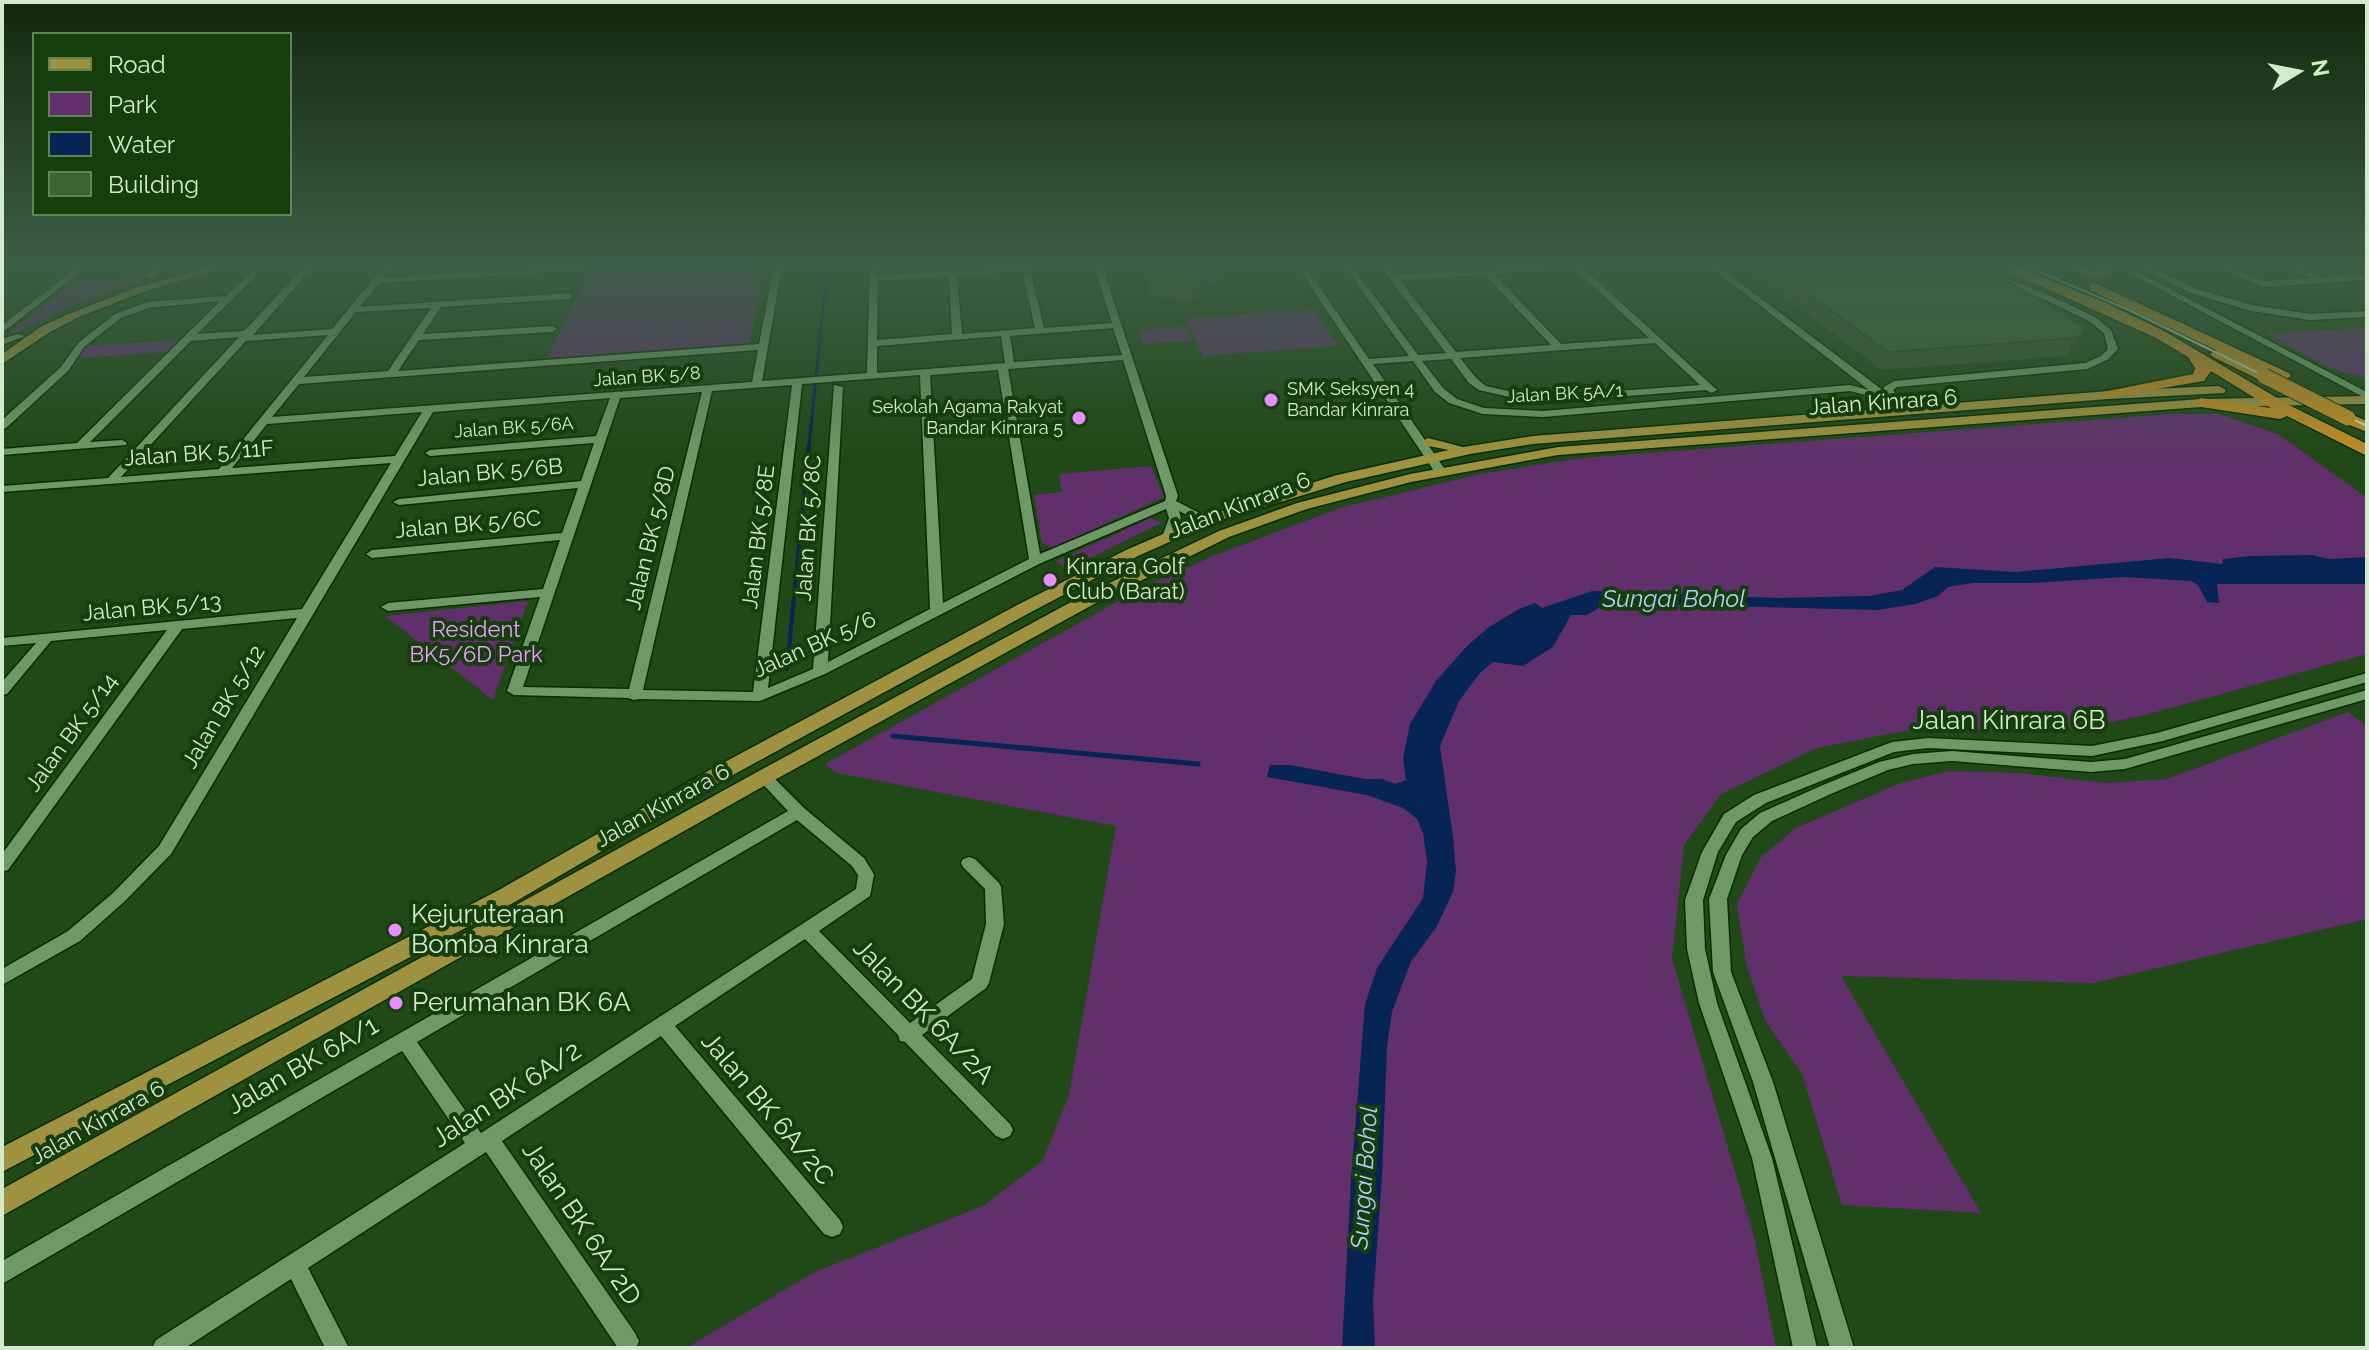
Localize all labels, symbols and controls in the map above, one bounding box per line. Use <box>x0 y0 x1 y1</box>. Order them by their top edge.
legend <box>32 32 292 216</box>
north arrow <box>2257 32 2337 112</box>
text: Road <box>108 50 166 79</box>
text: N <box>2306 57 2335 78</box>
text: Park <box>108 90 157 119</box>
text: Water <box>108 130 175 159</box>
text: Building <box>108 170 199 199</box>
street label: Jalan BK 5/8 <box>593 362 701 392</box>
place label: SMK Seksyen 4 Bandar Kinrara <box>1287 379 1414 422</box>
street label: Jalan BK 5A/1 <box>1506 380 1624 408</box>
street label: Jalan Kinrara 6 <box>1808 385 1958 421</box>
marker: SMK Seksyen 4 Bandar Kinrara <box>1262 391 1280 409</box>
place label: Sekolah Agama Rakyat Bandar Kinrara 5 <box>872 397 1063 440</box>
marker: Sekolah Agama Rakyat Bandar Kinrara 5 <box>1070 409 1088 427</box>
street label: Jalan BK 5/6A <box>454 413 574 443</box>
street label: Jalan BK 5/11F <box>123 436 275 472</box>
street label: Jalan BK 5/6B <box>416 453 564 493</box>
street label: Jalan BK 5/8C <box>791 454 827 602</box>
street label: Jalan BK 5/8D <box>620 463 682 613</box>
street label: Jalan BK 5/8E <box>737 464 781 610</box>
street label: Jalan Kinrara 6 <box>1166 467 1314 545</box>
street label: Jalan BK 5/6C <box>394 505 542 545</box>
place label: Kinrara Golf Club (Barat) <box>1066 554 1185 606</box>
marker: Kinrara Golf Club (Barat) <box>1041 571 1059 589</box>
water label: Sungai Bohol <box>1602 586 1746 614</box>
street label: Jalan BK 5/13 <box>82 589 222 627</box>
street label: Jalan BK 5/6 <box>750 606 880 684</box>
park label: Resident BK5/6D Park <box>409 617 543 668</box>
street label: Jalan BK 5/12 <box>177 641 271 773</box>
street label: Jalan BK 5/14 <box>20 669 124 797</box>
street label: Jalan Kinrara 6B <box>1912 705 2106 737</box>
street label: Jalan Kinrara 6 <box>592 758 734 854</box>
place label: Kejuruteraan Bomba Kinrara <box>411 899 589 960</box>
marker: Kejuruteraan Bomba Kinrara <box>386 921 404 939</box>
street label: Jalan BK 6A/2A <box>846 933 1000 1091</box>
place label: Perumahan BK 6A <box>412 987 630 1019</box>
marker: Perumahan BK 6A <box>387 994 405 1012</box>
street label: Jalan BK 6A/1 <box>222 1010 384 1122</box>
street label: Jalan BK 6A/2C <box>694 1026 840 1192</box>
street label: Jalan BK 6A/2 <box>427 1035 587 1155</box>
street label: Jalan Kinrara 6 <box>27 1075 169 1171</box>
water label: Sungai Bohol <box>1346 1106 1384 1250</box>
street label: Jalan BK 6A/2D <box>515 1136 647 1312</box>

